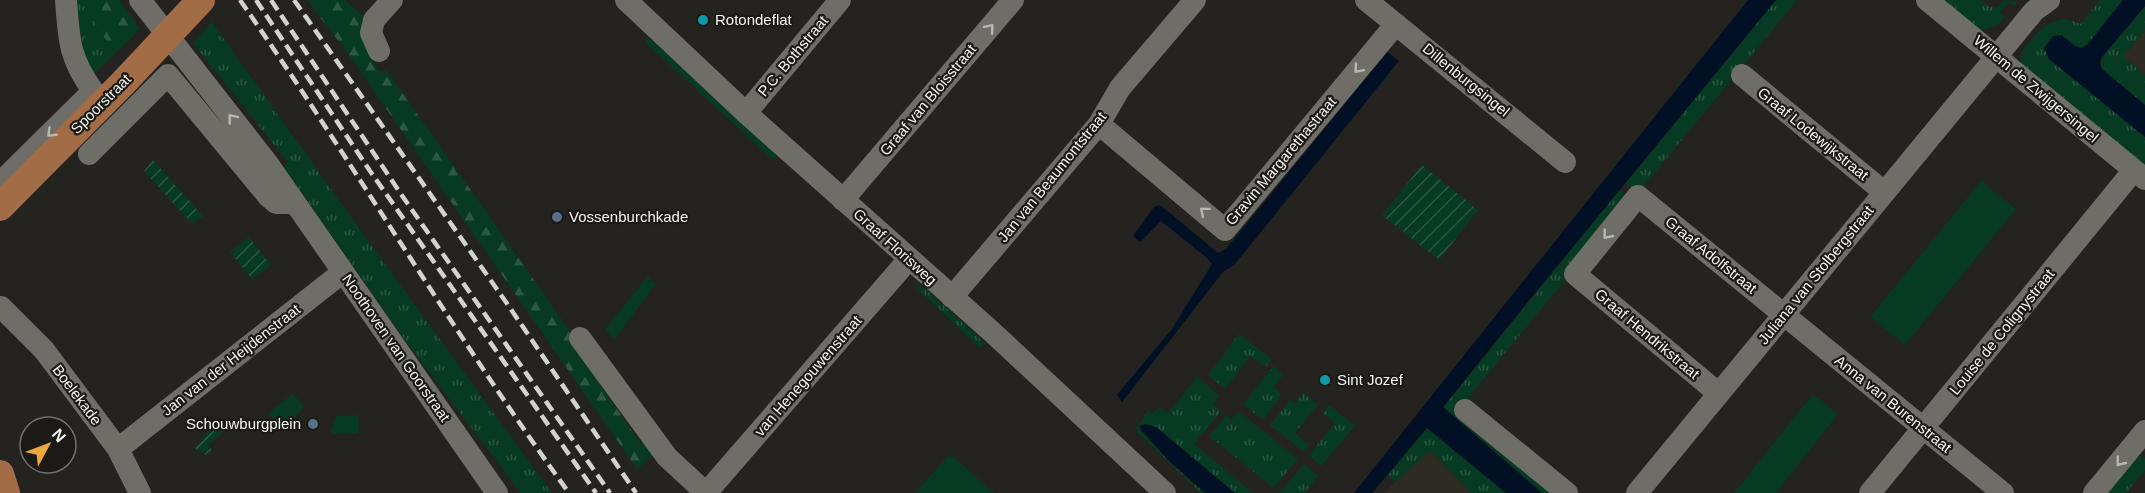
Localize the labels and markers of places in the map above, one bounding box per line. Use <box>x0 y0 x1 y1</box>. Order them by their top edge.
place label: Rotondeflat <box>715 11 793 28</box>
marker: Rotondeflat <box>696 13 710 27</box>
place label: Vossenburchkade <box>569 208 688 225</box>
marker: Vossenburchkade <box>550 210 564 224</box>
place label: Sint Jozef <box>1337 371 1404 388</box>
marker: Sint Jozef <box>1318 373 1332 387</box>
place label: Schouwburgplein <box>186 415 301 432</box>
marker: Schouwburgplein <box>306 417 320 431</box>

